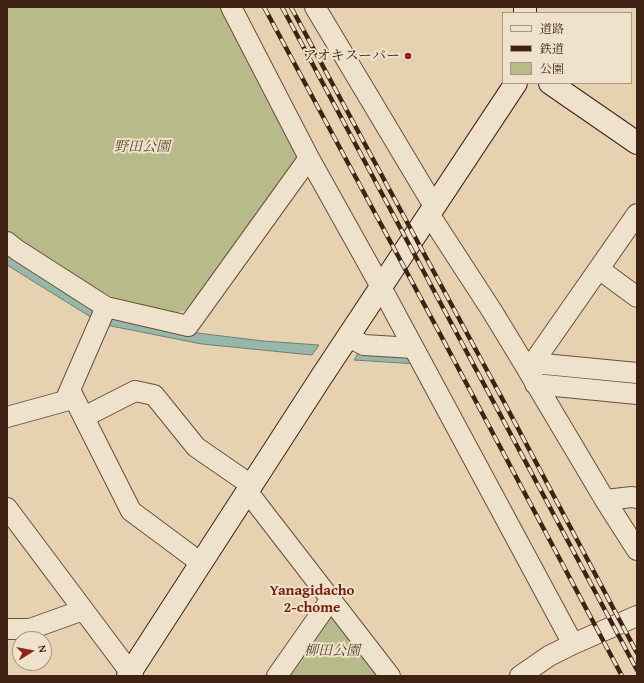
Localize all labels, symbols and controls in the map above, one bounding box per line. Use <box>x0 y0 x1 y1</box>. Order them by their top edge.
legend <box>502 12 632 84</box>
text: 道路 <box>540 20 564 37</box>
text: 鉄道 <box>540 40 564 57</box>
place label: アオキスーパー <box>303 48 400 64</box>
marker: アオキスーパー <box>403 51 413 61</box>
text: 公園 <box>540 60 564 77</box>
park label: 野田公園 <box>114 139 170 155</box>
district label: Yanagidacho 2-chome <box>269 582 355 617</box>
north arrow <box>12 631 52 671</box>
park label: 柳田公園 <box>304 643 360 659</box>
text: N <box>34 644 51 654</box>

